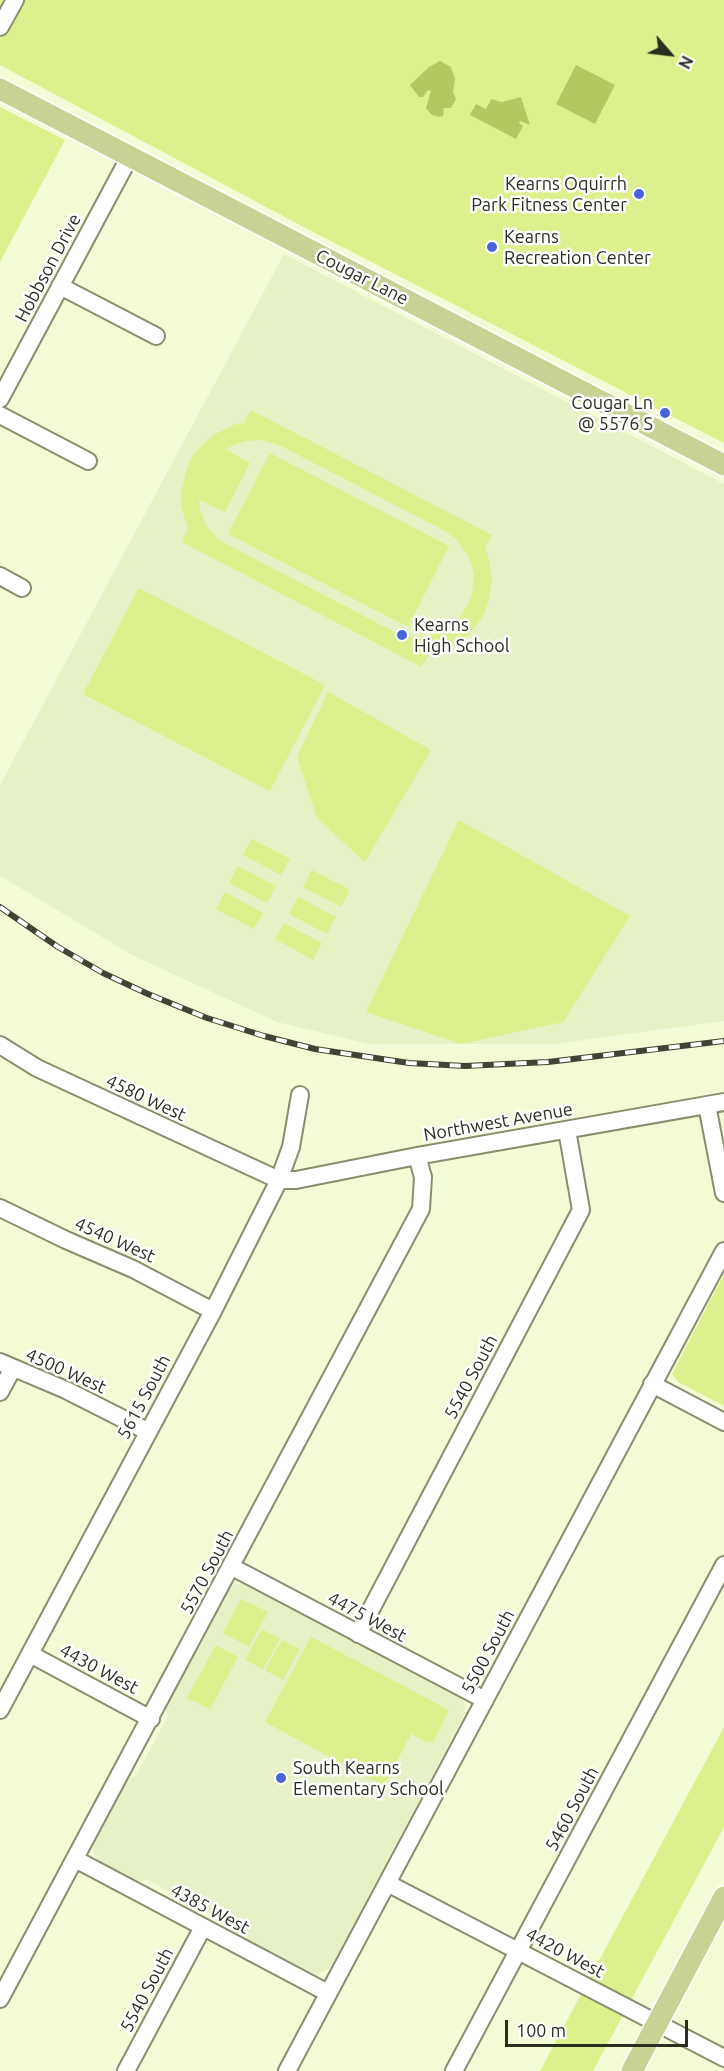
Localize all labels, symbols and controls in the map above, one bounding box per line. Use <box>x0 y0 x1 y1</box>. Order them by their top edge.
north arrow <box>640 24 700 84</box>
text: N <box>675 53 697 72</box>
place label: Kearns Oquirrh Park Fitness Center <box>471 173 627 216</box>
marker: Kearns Oquirrh Park Fitness Center <box>632 187 646 201</box>
street label: Hobbson Drive <box>10 210 86 326</box>
place label: Kearns Recreation Center <box>504 226 651 268</box>
marker: Kearns Recreation Center <box>485 240 499 254</box>
street label: Cougar Lane <box>312 244 412 310</box>
place label: Cougar Ln @ 5576 S <box>571 392 653 434</box>
marker: Cougar Ln @ 5576 S <box>658 406 672 420</box>
place label: Kearns High School <box>414 614 510 656</box>
marker: Kearns High School <box>395 628 409 642</box>
street label: 4580 West <box>102 1070 190 1126</box>
street label: Northwest Avenue <box>422 1098 574 1146</box>
street label: 4540 West <box>71 1213 159 1267</box>
street label: 5540 South <box>440 1331 502 1423</box>
street label: 4500 West <box>22 1344 110 1398</box>
street label: 5615 South <box>113 1351 175 1443</box>
street label: 5570 South <box>176 1526 238 1618</box>
street label: 4475 West <box>324 1587 410 1647</box>
street label: 5500 South <box>457 1606 519 1698</box>
street label: 4430 West <box>56 1639 142 1699</box>
place label: South Kearns Elementary School <box>293 1757 444 1800</box>
street label: 5460 South <box>541 1763 603 1855</box>
marker: South Kearns Elementary School <box>274 1771 288 1785</box>
street label: 4385 West <box>167 1879 253 1939</box>
street label: 4420 West <box>522 1923 608 1983</box>
street label: 5540 South <box>116 1944 178 2036</box>
scale bar <box>508 2008 691 2046</box>
text: 100 m <box>516 2020 566 2040</box>

